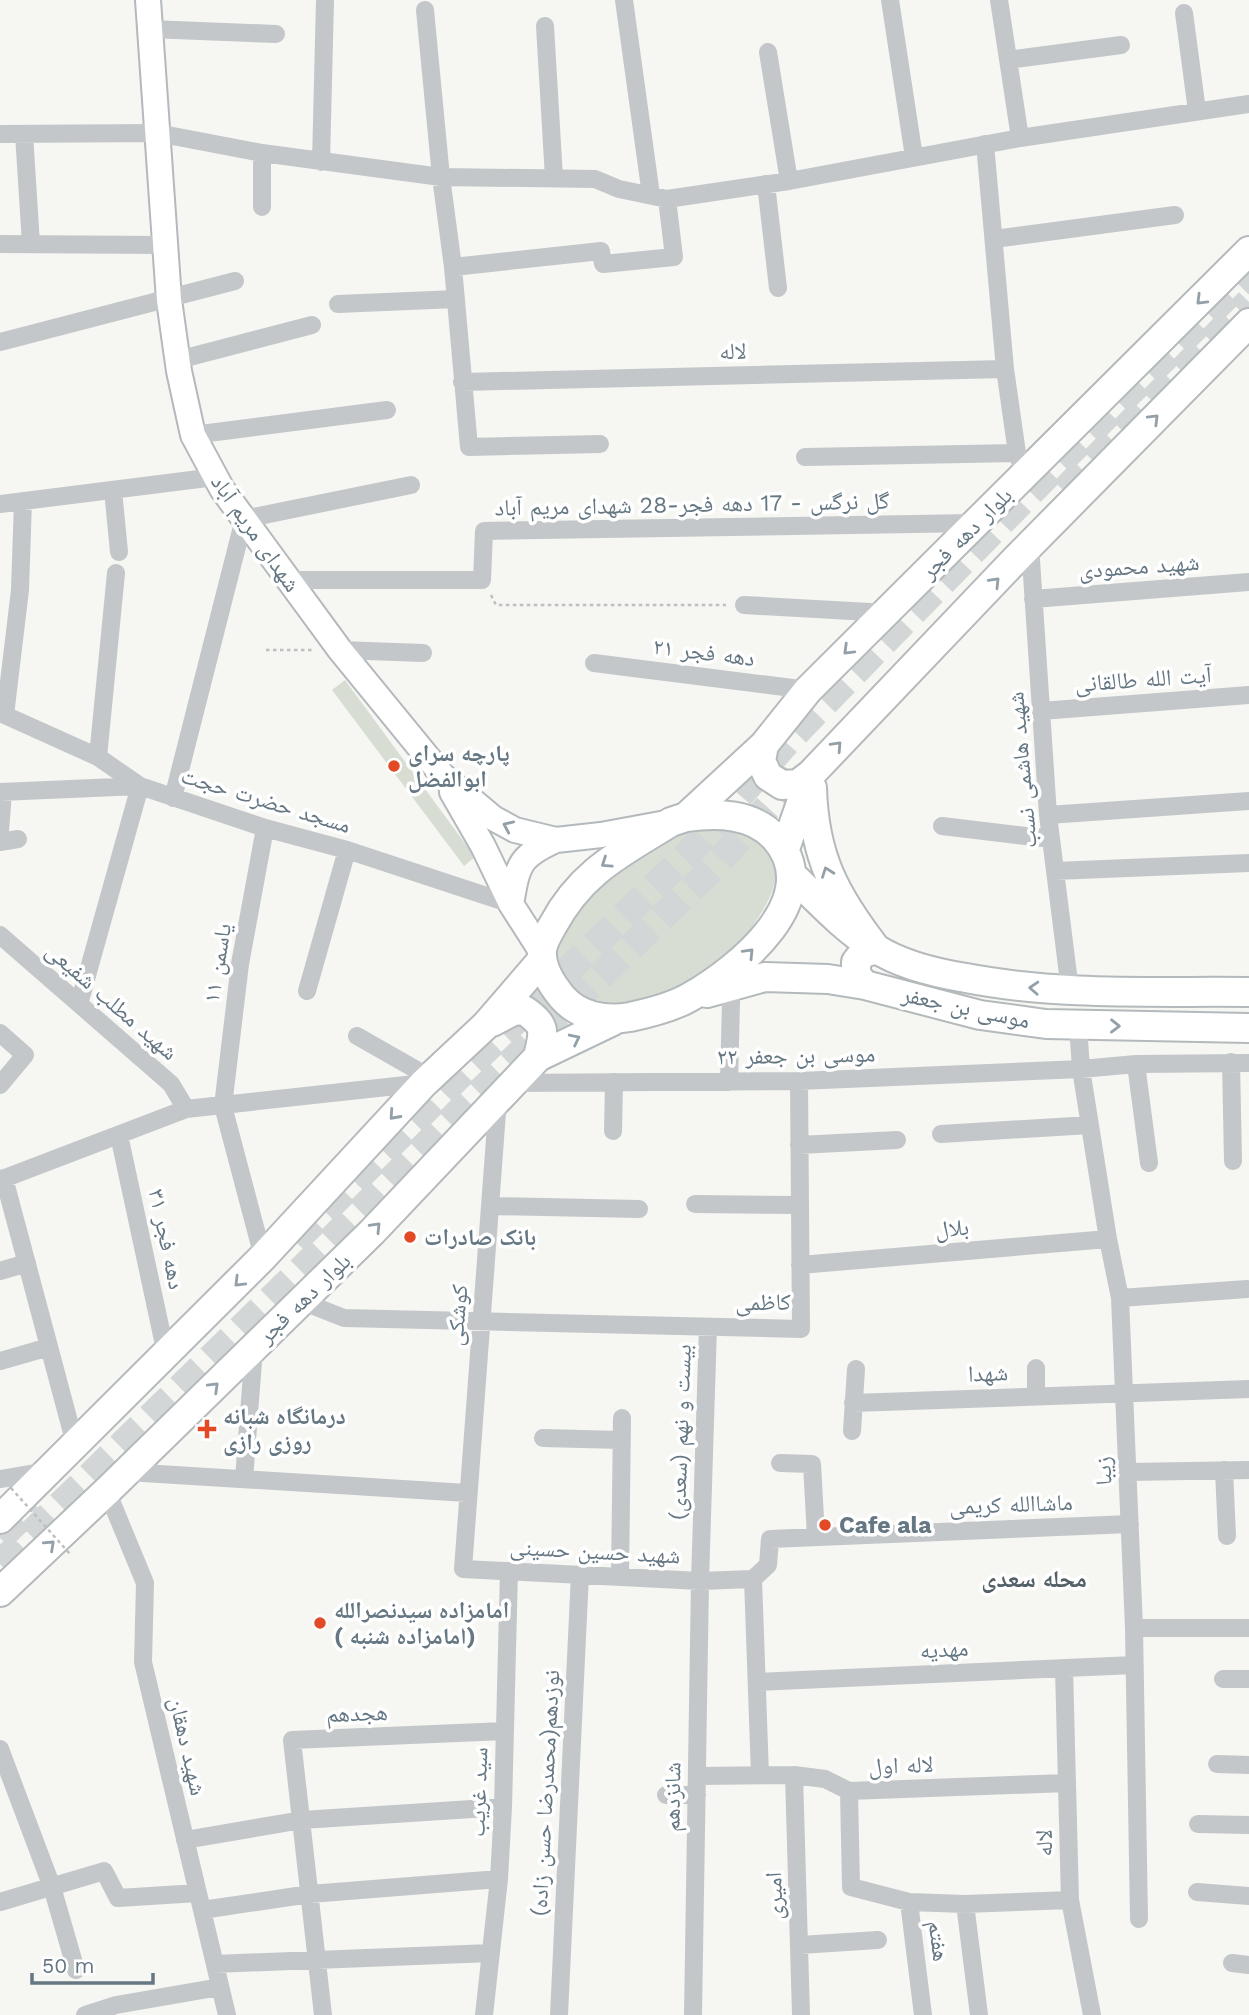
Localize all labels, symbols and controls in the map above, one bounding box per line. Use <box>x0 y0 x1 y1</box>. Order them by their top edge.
one-way arrow <box>1196 291 1209 304</box>
street label: لاله <box>719 338 747 365</box>
one-way arrow <box>1146 415 1159 428</box>
street label: شهدای مریم آباد <box>204 469 306 598</box>
street label: بلوار دهه فجر <box>914 482 1018 586</box>
street label: گل نرگس - 17 دهه فجر-28 شهدای مریم آباد <box>494 488 890 523</box>
street label: شهید محمودی <box>1078 549 1200 584</box>
one-way arrow <box>986 577 999 590</box>
street label: دهه فجر ۲۱ <box>652 633 756 672</box>
one-way arrow <box>844 642 857 655</box>
street label: آیت الله طالقانی <box>1074 661 1213 698</box>
street label: شهید هاشمی نسب <box>1002 691 1043 849</box>
place label: پارچه سرای ابوالفضل <box>408 740 510 793</box>
one-way arrow <box>829 741 842 754</box>
marker: پارچه سرای ابوالفضل <box>386 758 402 774</box>
street label: مسجد حضرت حجت <box>178 762 354 839</box>
one-way arrow <box>503 820 515 834</box>
one-way arrow <box>601 855 614 867</box>
one-way arrow <box>822 866 836 878</box>
street label: یاسمن ۱۱ <box>198 921 237 1005</box>
street label: شهید مطلب شفیعی <box>40 937 183 1066</box>
one-way arrow <box>741 948 753 961</box>
street label: موسی بن جعفر <box>899 981 1032 1034</box>
one-way arrow <box>1028 981 1039 996</box>
one-way arrow <box>1110 1018 1121 1033</box>
one-way arrow <box>568 1033 580 1047</box>
street label: موسی بن جعفر ۲۲ <box>717 1041 875 1070</box>
one-way arrow <box>389 1107 402 1120</box>
street label: دهه فجر ۳۱ <box>143 1186 190 1292</box>
street label: بلال <box>934 1214 970 1243</box>
one-way arrow <box>367 1223 380 1236</box>
place label: بانک صادرات <box>424 1224 536 1251</box>
marker: بانک صادرات <box>402 1229 418 1245</box>
street label: بلوار دهه فجر <box>252 1247 356 1350</box>
one-way arrow <box>234 1273 247 1286</box>
street label: کوشکی <box>441 1283 474 1347</box>
street label: کاظمی <box>735 1289 792 1316</box>
street label: بیست و نهم (سعدی) <box>664 1344 699 1521</box>
street label: شهدا <box>967 1359 1009 1388</box>
one-way arrow <box>205 1382 218 1395</box>
place label: درمانگاه شبانه روزی رازی <box>223 1403 346 1456</box>
marker: درمانگاه شبانه روزی رازی <box>197 1419 217 1439</box>
street label: زیبا <box>1089 1456 1118 1486</box>
street label: ماشاالله کریمی <box>949 1489 1073 1520</box>
place label: Cafe ala <box>839 1512 932 1539</box>
marker: Cafe ala <box>817 1517 833 1533</box>
street label: شهید حسین حسینی <box>509 1534 681 1569</box>
one-way arrow <box>42 1540 55 1553</box>
district label: محله سعدی <box>981 1565 1087 1593</box>
place label: امامزاده سیدنصرالله ( امامزاده شنبه) <box>334 1597 509 1650</box>
marker: امامزاده سیدنصرالله ( امامزاده شنبه) <box>312 1615 328 1631</box>
street label: مهدیه <box>919 1635 969 1664</box>
street label: نوزدهم(محمدرضا حسن زاده) <box>526 1669 567 1917</box>
street label: شهید دهقان <box>163 1694 212 1798</box>
street label: هجدهم <box>326 1699 388 1730</box>
street label: سید غریب <box>463 1747 494 1837</box>
street label: لاله اول <box>868 1751 934 1780</box>
street label: شانزدهم <box>658 1762 689 1832</box>
street label: لاله <box>1031 1829 1058 1857</box>
street label: امیری <box>760 1872 789 1920</box>
street label: هفتم <box>921 1919 954 1963</box>
scale bar <box>32 1941 152 1985</box>
text: 50 m <box>42 1953 94 1978</box>

